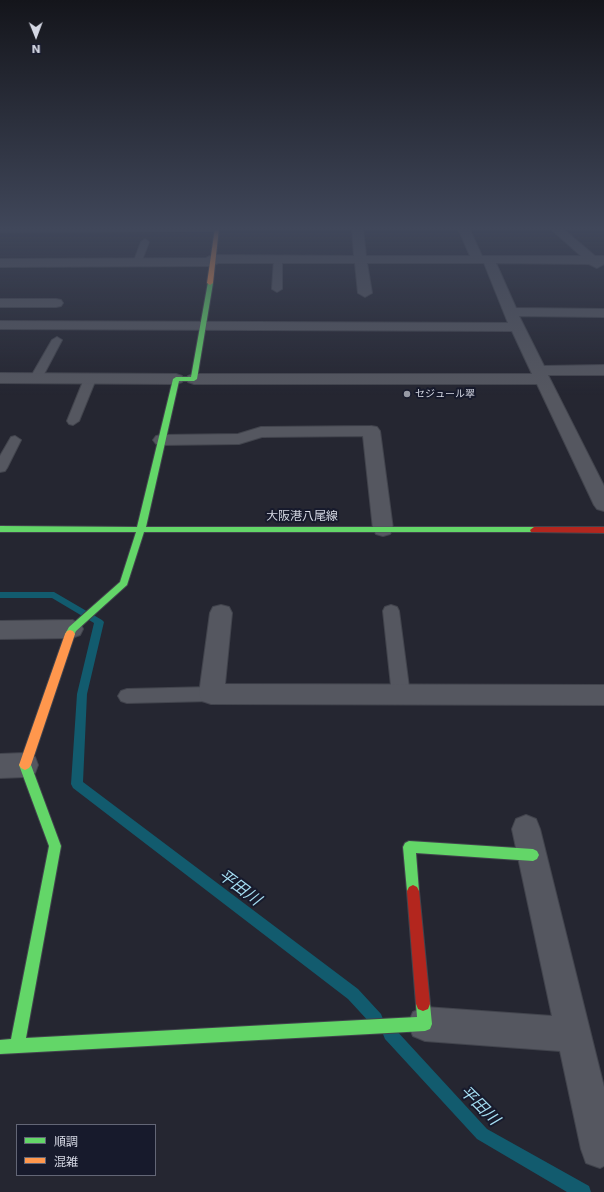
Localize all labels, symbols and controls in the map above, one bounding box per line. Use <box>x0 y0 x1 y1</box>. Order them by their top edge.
north arrow <box>16 16 56 56</box>
text: N <box>31 42 41 55</box>
place label: セジュール翠 <box>415 388 475 400</box>
marker: セジュール翠 <box>402 389 412 399</box>
street label: 大阪港八尾線 <box>266 510 338 524</box>
water label: 平田川 <box>214 866 264 910</box>
water label: 平田川 <box>455 1082 503 1130</box>
legend <box>16 1124 156 1176</box>
text: 順調 <box>54 1135 78 1149</box>
text: 混雑 <box>54 1155 78 1169</box>

